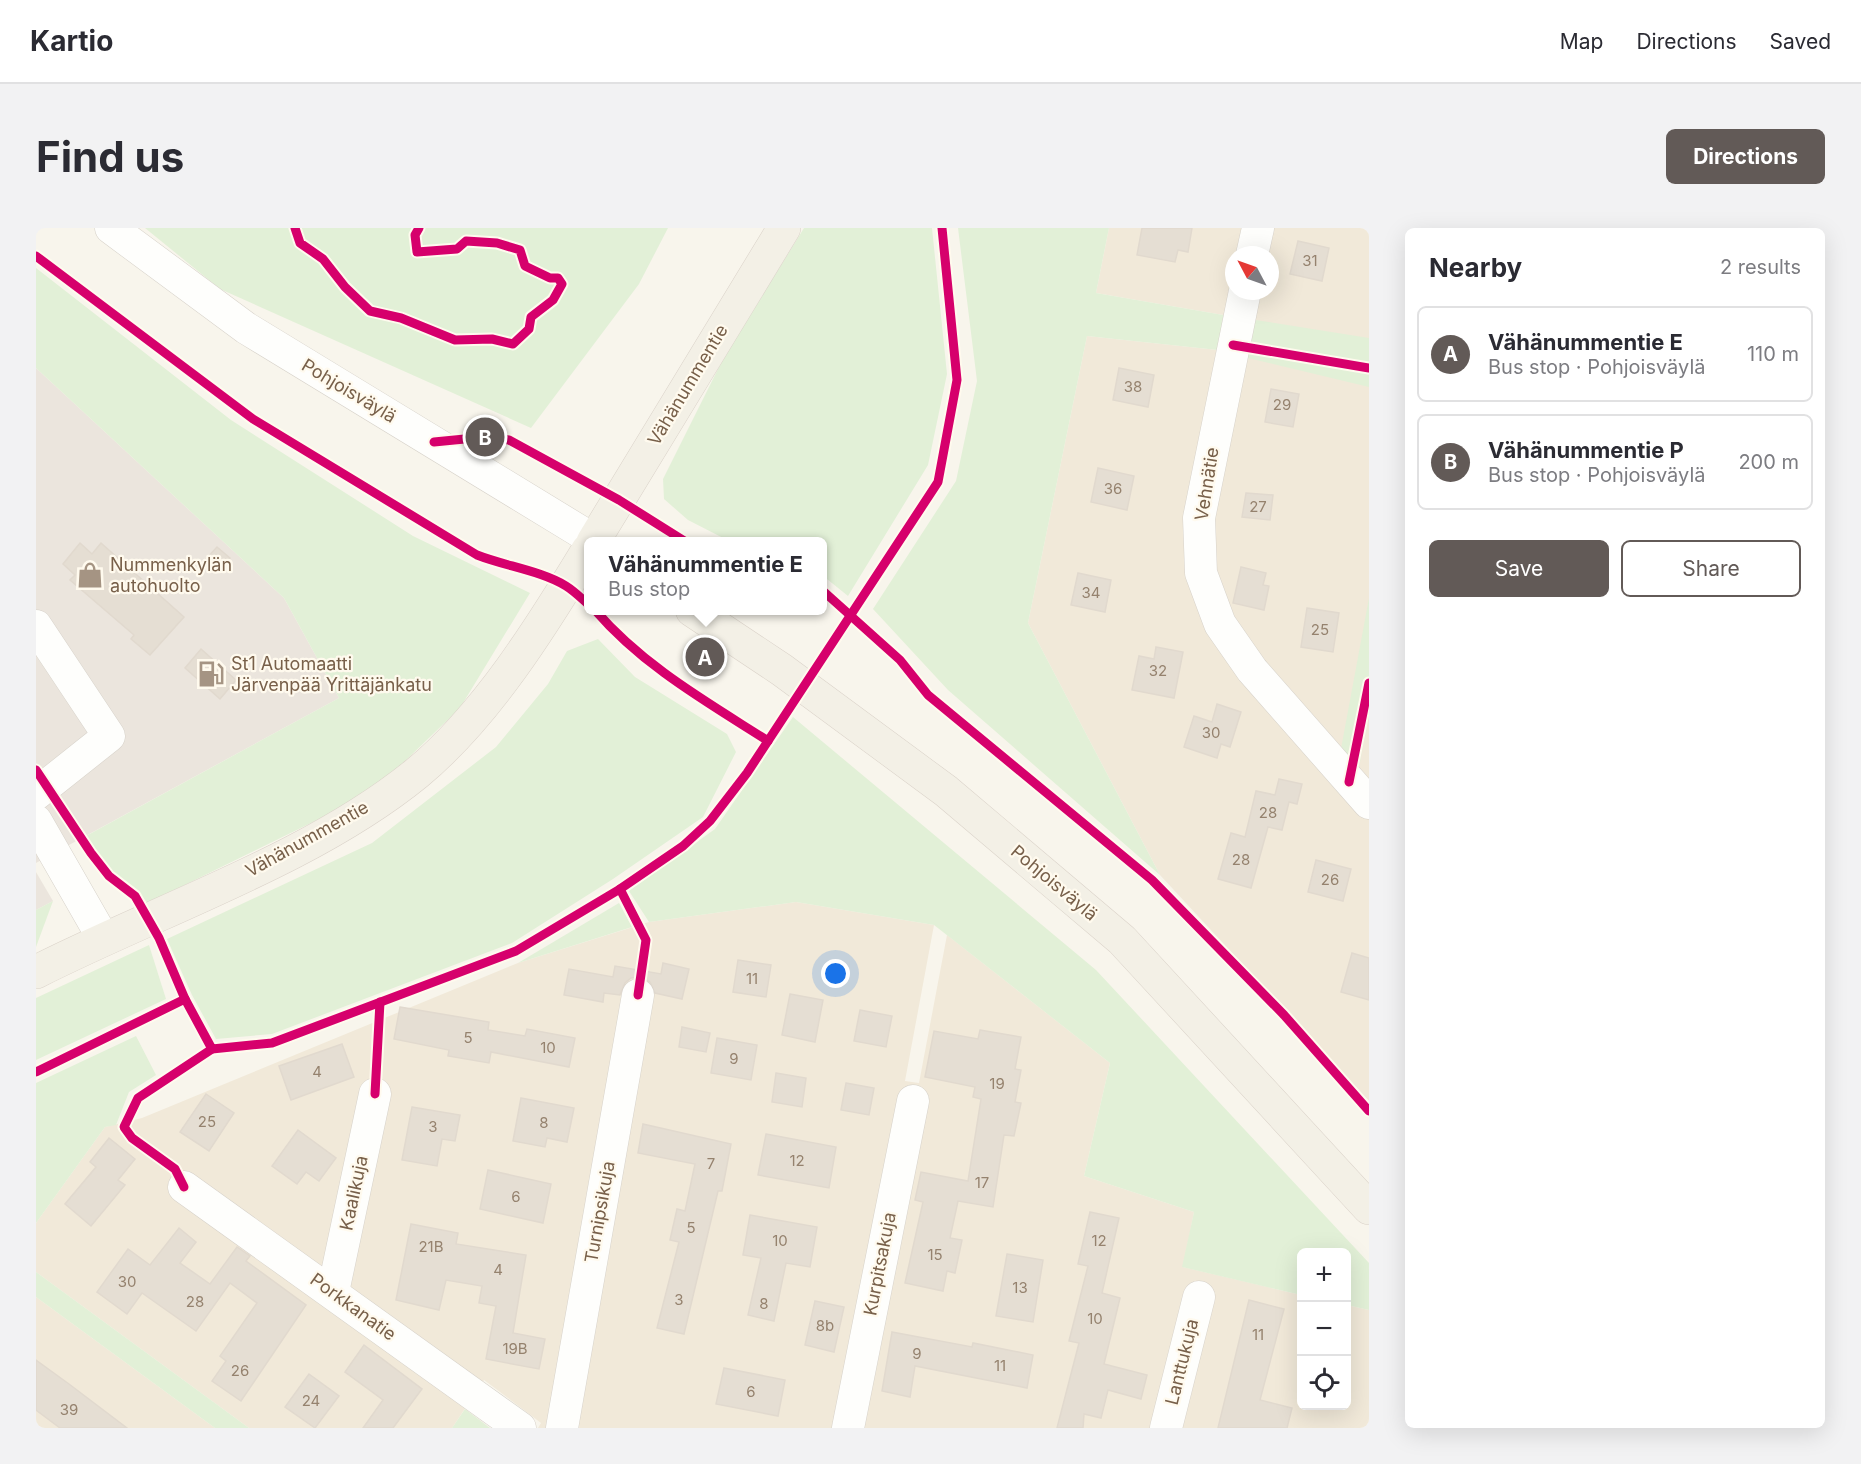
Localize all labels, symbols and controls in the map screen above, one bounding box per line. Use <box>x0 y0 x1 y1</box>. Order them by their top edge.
text: Kartio <box>30 24 113 58</box>
text: Map <box>1560 29 1603 54</box>
text: Directions <box>1636 29 1737 54</box>
text: Saved <box>1770 29 1831 54</box>
button: Directions <box>1666 129 1825 184</box>
text: Find us <box>36 131 184 182</box>
north arrow <box>1225 246 1279 300</box>
house number: 31 <box>1302 251 1318 270</box>
text: Nearby <box>1429 252 1522 283</box>
text: 2 results <box>1720 255 1801 279</box>
street label: Vähänummentie <box>643 321 732 449</box>
text: Vähänummentie E <box>1488 329 1683 355</box>
text: A <box>1443 342 1458 366</box>
text: 110 m <box>1747 342 1799 366</box>
street label: Pohjoisväylä <box>298 354 400 427</box>
text: Bus stop · Pohjoisväylä <box>1488 355 1705 379</box>
house number: 38 <box>1124 377 1142 396</box>
house number: 29 <box>1273 395 1291 414</box>
pin: B <box>466 414 504 460</box>
text: Vähänummentie P <box>1488 437 1684 463</box>
street label: Vehnätie <box>1190 446 1223 522</box>
text: B <box>1444 450 1457 474</box>
text: 200 m <box>1738 450 1799 474</box>
text: Bus stop · Pohjoisväylä <box>1488 463 1705 487</box>
house number: 36 <box>1104 479 1122 498</box>
house number: 27 <box>1249 497 1267 516</box>
popup <box>584 537 827 615</box>
button: Save <box>1429 540 1609 597</box>
button: Share <box>1621 540 1801 597</box>
text: Vähänummentie E <box>608 551 803 577</box>
place label: Nummenkylän autohuolto <box>110 554 232 596</box>
shop icon: Nummenkylän autohuolto <box>75 560 105 590</box>
text: Bus stop <box>608 577 690 601</box>
house number: 34 <box>1082 583 1100 602</box>
house number: 25 <box>1311 620 1329 639</box>
pin: A <box>686 634 724 680</box>
place label: St1 Automaatti Järvenpää Yrittäjänkatu <box>231 653 432 695</box>
fuel station icon: St1 Automaatti Järvenpää Yrittäjänkatu <box>196 659 226 689</box>
house number: 32 <box>1149 661 1167 680</box>
house number: 30 <box>1202 723 1220 742</box>
street label: Vähänummentie <box>242 796 372 881</box>
house number: 28 <box>1259 803 1277 822</box>
street label: Pohjoisväylä <box>1007 840 1102 925</box>
house number: 28 <box>1232 850 1250 869</box>
house number: 26 <box>1321 870 1339 889</box>
your location <box>821 959 850 988</box>
house number: 11 <box>746 969 758 988</box>
house number: 5 <box>463 1028 473 1047</box>
house number: 10 <box>540 1038 556 1057</box>
house number: 9 <box>729 1049 739 1068</box>
house number: 4 <box>312 1062 322 1081</box>
house number: 19 <box>989 1074 1005 1093</box>
house number: 25 <box>198 1112 216 1131</box>
house number: 8 <box>539 1113 549 1132</box>
house number: 3 <box>428 1117 438 1136</box>
house number: 12 <box>789 1151 805 1170</box>
street label: Kaalikuja <box>335 1154 372 1232</box>
house number: 7 <box>707 1154 715 1173</box>
street label: Turnipsikuja <box>580 1159 619 1264</box>
house number: 17 <box>975 1173 989 1192</box>
house number: 6 <box>511 1187 521 1206</box>
street label: Kurpitsakuja <box>859 1210 900 1317</box>
house number: 5 <box>686 1218 696 1237</box>
house number: 10 <box>772 1231 788 1250</box>
house number: 12 <box>1091 1231 1107 1250</box>
house number: 21B <box>418 1237 444 1256</box>
house number: 15 <box>927 1245 943 1264</box>
map controls <box>1297 1248 1351 1410</box>
button: + <box>1297 1248 1351 1302</box>
house number: 4 <box>493 1260 503 1279</box>
street label: Porkkanatie <box>306 1269 400 1345</box>
house number: 30 <box>118 1272 136 1291</box>
house number: 13 <box>1012 1278 1028 1297</box>
house number: 3 <box>674 1290 684 1309</box>
house number: 28 <box>186 1292 204 1311</box>
house number: 8 <box>759 1294 769 1313</box>
button: − <box>1297 1302 1351 1356</box>
house number: 10 <box>1087 1309 1103 1328</box>
house number: 8b <box>816 1316 834 1335</box>
street label: Lanttukuja <box>1161 1317 1202 1407</box>
house number: 11 <box>1252 1325 1264 1344</box>
house number: 19B <box>502 1339 528 1358</box>
house number: 9 <box>912 1344 922 1363</box>
house number: 11 <box>994 1356 1006 1375</box>
button: locate <box>1297 1356 1351 1410</box>
house number: 26 <box>231 1361 249 1380</box>
house number: 6 <box>746 1382 756 1401</box>
house number: 24 <box>302 1391 320 1410</box>
house number: 39 <box>60 1400 78 1419</box>

